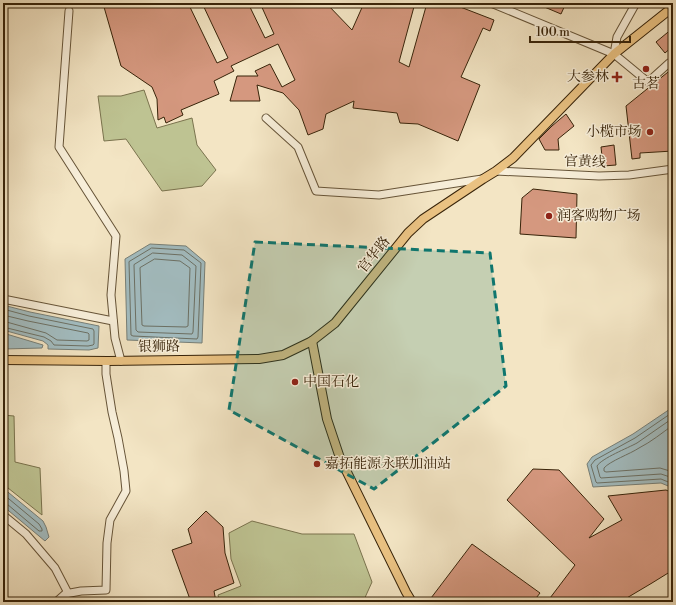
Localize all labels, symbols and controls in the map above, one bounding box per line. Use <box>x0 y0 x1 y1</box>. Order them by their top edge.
scale bar <box>530 18 630 44</box>
text: 100 m <box>536 25 570 40</box>
marker: 古茗 <box>641 64 651 74</box>
place label: 大参林 <box>567 68 609 86</box>
marker: 大参林 <box>612 72 622 82</box>
place label: 古茗 <box>632 75 660 93</box>
place label: 小榄市场 <box>586 123 642 141</box>
marker: 小榄市场 <box>645 127 655 137</box>
street label: 官黄线 <box>564 152 606 172</box>
place label: 润客购物广场 <box>557 207 641 225</box>
marker: 润客购物广场 <box>544 211 554 221</box>
street label: 官华路 <box>354 233 394 277</box>
street label: 银狮路 <box>138 338 180 356</box>
place label: 中国石化 <box>303 373 359 391</box>
marker: 中国石化 <box>290 377 300 387</box>
place label: 嘉拓能源永联加油站 <box>325 455 451 473</box>
marker: 嘉拓能源永联加油站 <box>312 459 322 469</box>

